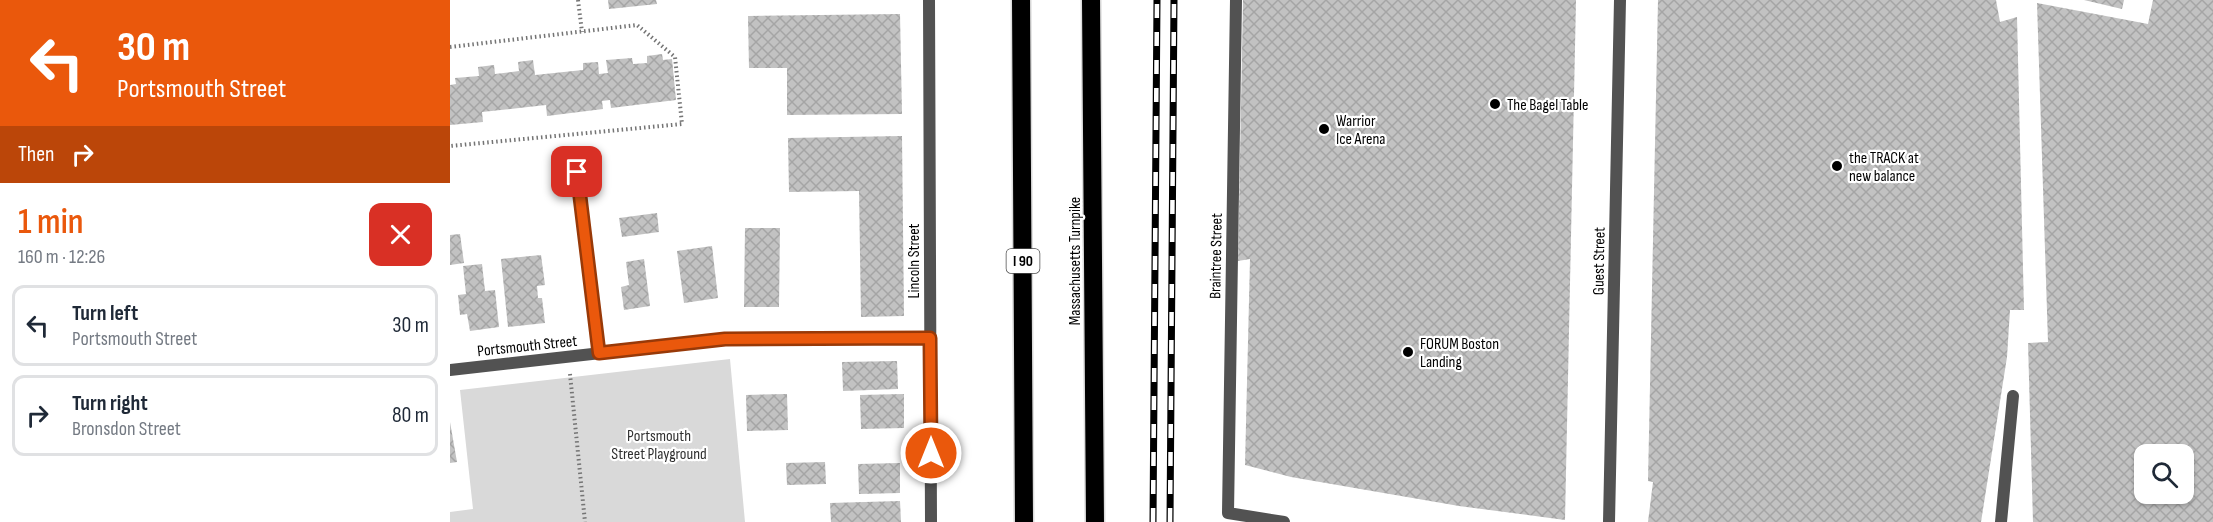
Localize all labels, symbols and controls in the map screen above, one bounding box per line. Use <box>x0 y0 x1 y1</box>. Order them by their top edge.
text: 30 m <box>117 22 190 73</box>
icon: left <box>18 24 96 102</box>
text: Portsmouth Street <box>117 73 286 105</box>
place label: The Bagel Table <box>1507 96 1588 115</box>
marker: The Bagel Table <box>1488 97 1502 111</box>
place label: Warrior Ice Arena <box>1336 112 1385 149</box>
marker: Warrior Ice Arena <box>1317 122 1331 136</box>
icon: right <box>66 138 99 171</box>
text: Then <box>18 141 54 168</box>
pin <box>551 146 602 197</box>
place label: the TRACK at new balance <box>1849 149 1919 186</box>
icon: arrive <box>560 155 593 188</box>
marker: the TRACK at new balance <box>1830 159 1844 173</box>
street label: Massachusetts Turnpike <box>1066 197 1085 325</box>
text: 1 min <box>18 201 83 244</box>
button: close <box>369 203 432 266</box>
street label: Braintree Street <box>1206 213 1227 299</box>
street label: Lincoln Street <box>905 223 924 298</box>
street label: Guest Street <box>1589 227 1610 295</box>
text: 160 m · 12:26 <box>18 245 105 269</box>
road number: I 90 <box>1006 249 1040 273</box>
text: Turn left <box>72 300 138 327</box>
icon: left <box>21 309 54 342</box>
text: 30 m <box>392 312 429 339</box>
text: Portsmouth Street <box>72 327 197 351</box>
street label: Portsmouth Street <box>476 332 578 361</box>
place label: FORUM Boston Landing <box>1420 335 1499 372</box>
marker: FORUM Boston Landing <box>1401 345 1415 359</box>
text: Turn right <box>72 390 148 417</box>
icon: right <box>21 399 54 432</box>
text: 80 m <box>392 402 429 429</box>
text: Bronsdon Street <box>72 417 181 441</box>
position arrow <box>899 421 963 485</box>
park label: Portsmouth Street Playground <box>611 427 707 464</box>
map controls <box>2134 444 2194 504</box>
button: search <box>2134 444 2194 504</box>

